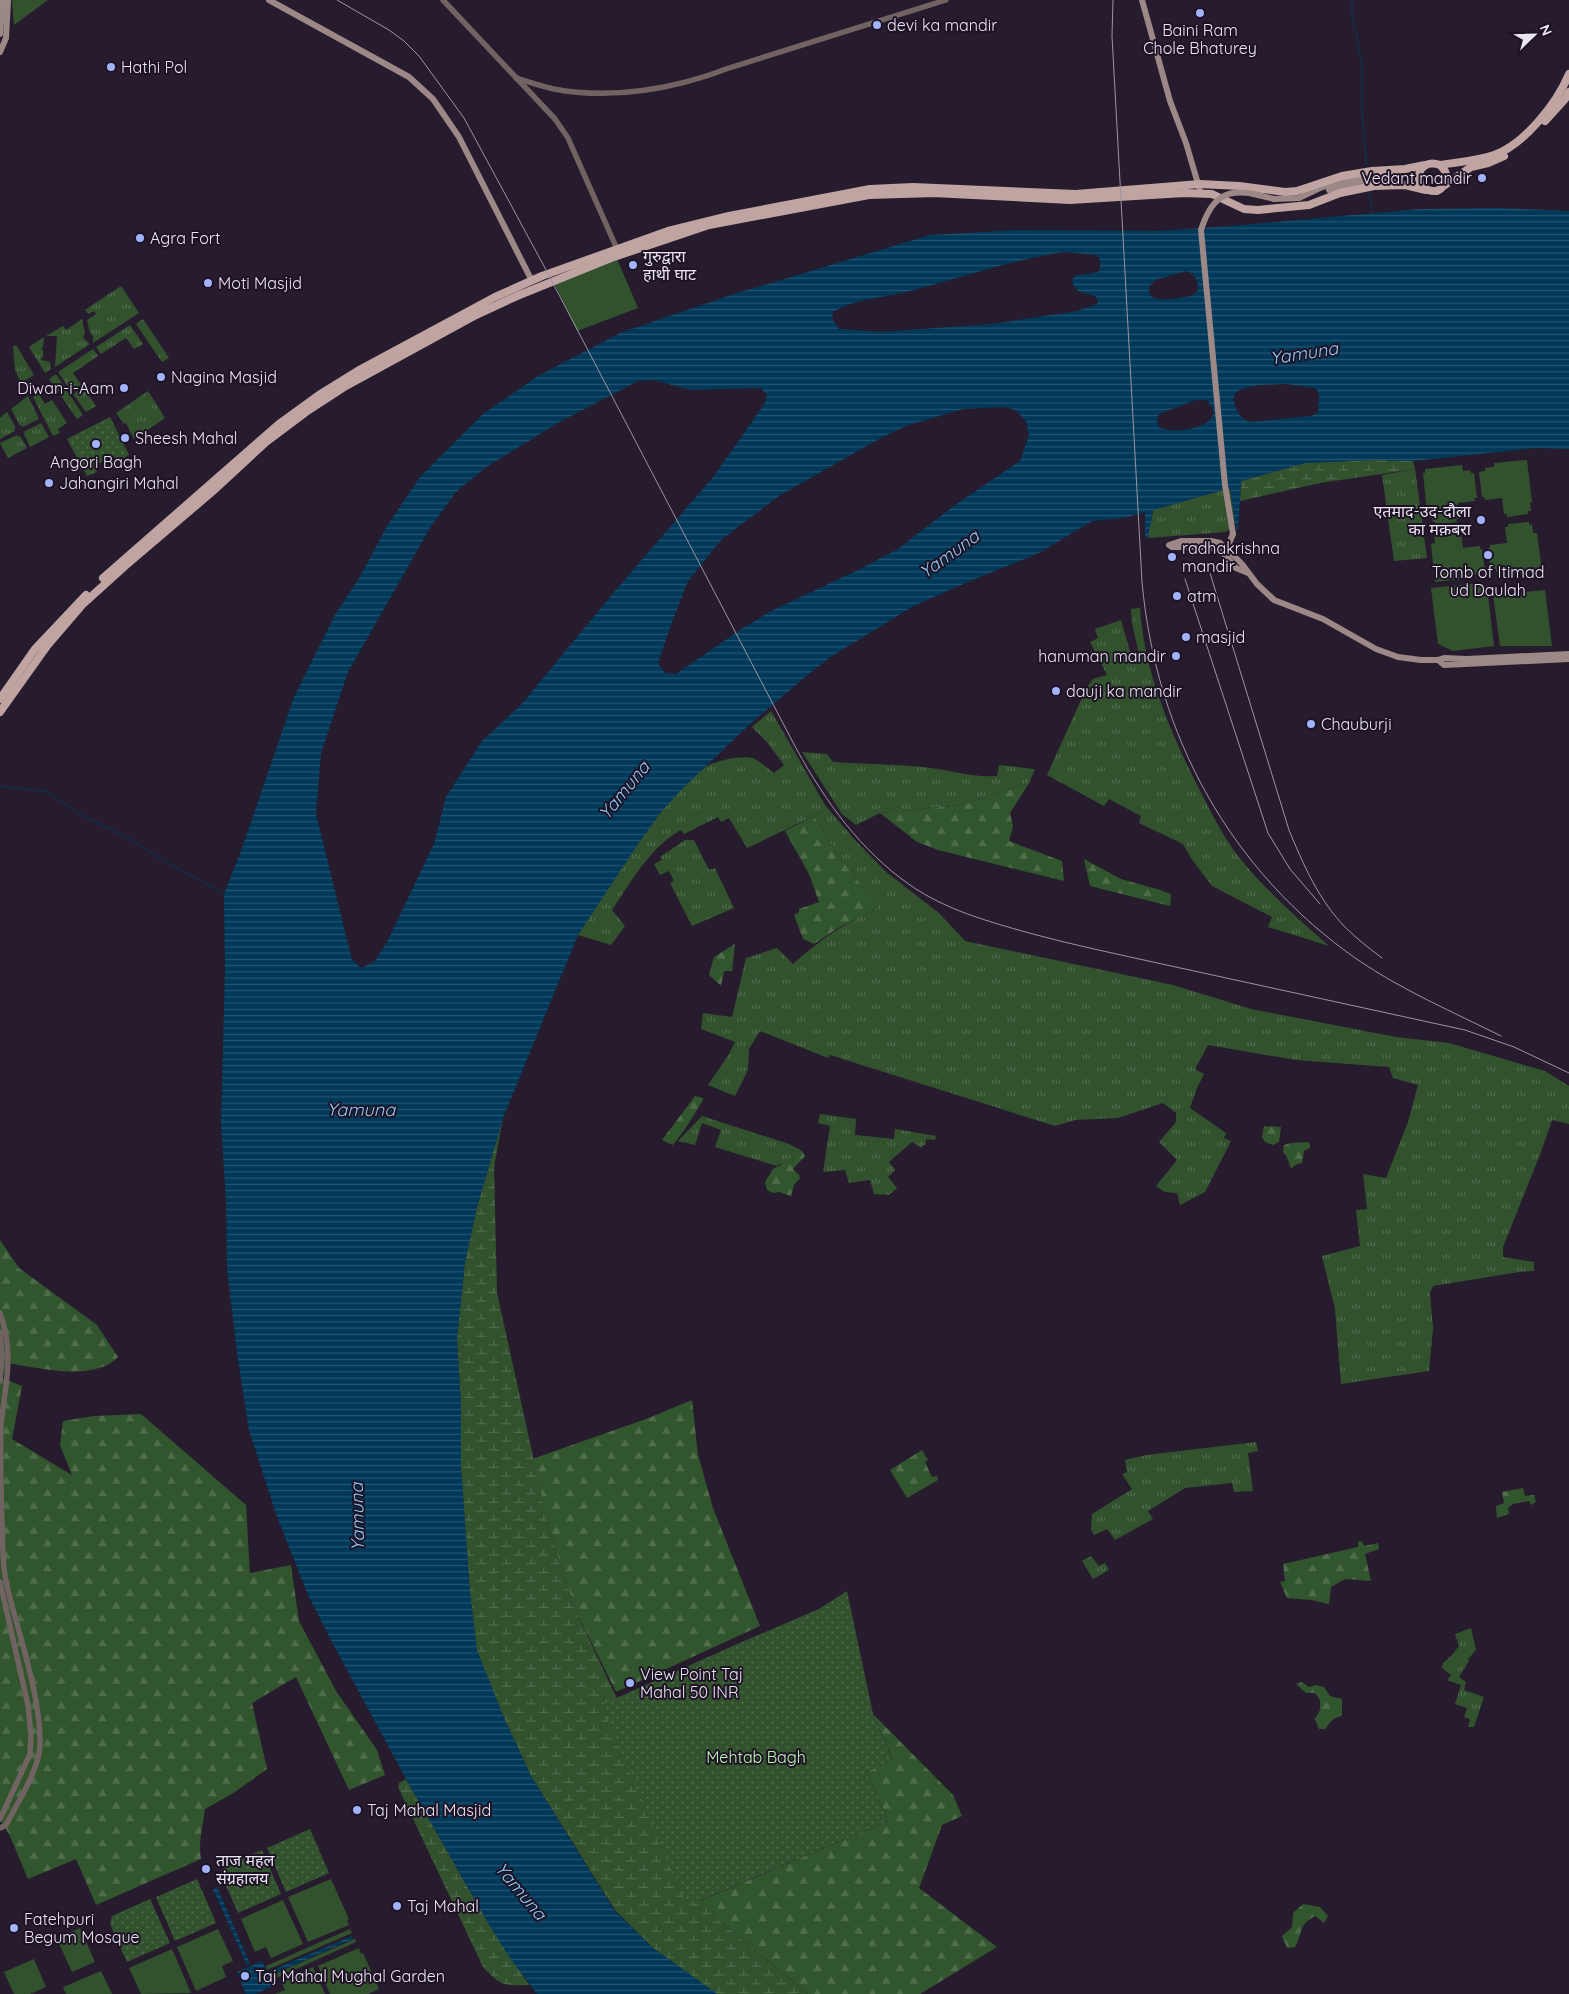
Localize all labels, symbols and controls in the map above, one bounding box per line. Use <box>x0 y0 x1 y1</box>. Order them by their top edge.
marker: Baini Ram Chole Bhaturey <box>1194 7 1206 19</box>
north arrow <box>1509 10 1559 60</box>
place label: devi ka mandir <box>887 15 997 35</box>
marker: devi ka mandir <box>871 19 883 31</box>
place label: Baini Ram Chole Bhaturey <box>1143 20 1257 58</box>
text: N <box>1536 22 1556 38</box>
place label: Hathi Pol <box>121 57 187 77</box>
marker: Hathi Pol <box>105 61 117 73</box>
place label: Vedant mandir <box>1361 168 1472 188</box>
marker: Vedant mandir <box>1476 172 1488 184</box>
place label: Agra Fort <box>150 228 220 248</box>
marker: Agra Fort <box>134 232 146 244</box>
place label: गुरुद्वारा हाथी घाट <box>643 246 697 284</box>
marker: गुरुद्वारा हाथी घाट <box>627 259 639 271</box>
place label: Moti Masjid <box>218 273 302 293</box>
marker: Moti Masjid <box>202 277 214 289</box>
water label: Yamuna <box>1268 336 1341 370</box>
place label: Nagina Masjid <box>171 367 277 387</box>
marker: Nagina Masjid <box>155 371 167 383</box>
place label: Diwan-i-Aam <box>17 378 114 398</box>
marker: Diwan-i-Aam <box>118 382 130 394</box>
place label: Sheesh Mahal <box>135 428 238 448</box>
marker: Sheesh Mahal <box>119 432 131 444</box>
marker: Angori Bagh <box>90 438 102 450</box>
place label: Angori Bagh <box>50 452 142 472</box>
place label: Jahangiri Mahal <box>59 473 179 493</box>
marker: Jahangiri Mahal <box>43 477 55 489</box>
place label: एतमाद-उद-दौला का मक़बरा <box>1373 501 1472 539</box>
marker: एतमाद-उद-दौला का मक़बरा <box>1475 514 1487 526</box>
water label: Yamuna <box>915 524 984 583</box>
place label: radhakrishna mandir <box>1182 538 1280 576</box>
marker: Tomb of Itimad ud Daulah <box>1482 549 1494 561</box>
marker: radhakrishna mandir <box>1166 551 1178 563</box>
place label: Tomb of Itimad ud Daulah <box>1432 562 1544 600</box>
place label: atm <box>1187 586 1217 606</box>
marker: atm <box>1171 590 1183 602</box>
place label: masjid <box>1196 627 1245 647</box>
marker: masjid <box>1180 631 1192 643</box>
place label: hanuman mandir <box>1038 646 1166 666</box>
marker: hanuman mandir <box>1170 650 1182 662</box>
place label: dauji ka mandir <box>1066 681 1182 701</box>
marker: dauji ka mandir <box>1050 685 1062 697</box>
place label: Chauburji <box>1321 714 1392 734</box>
marker: Chauburji <box>1305 718 1317 730</box>
water label: Yamuna <box>594 755 655 824</box>
water label: Yamuna <box>327 1098 396 1121</box>
water label: Yamuna <box>345 1482 369 1551</box>
place label: View Point Taj Mahal 50 INR <box>640 1664 743 1702</box>
marker: View Point Taj Mahal 50 INR <box>624 1677 636 1689</box>
park label: Mehtab Bagh <box>706 1747 806 1767</box>
place label: Taj Mahal Masjid <box>367 1800 491 1820</box>
marker: Taj Mahal Masjid <box>351 1804 363 1816</box>
place label: ताज महल संग्रहालय <box>216 1850 276 1888</box>
water label: Yamuna <box>490 1857 552 1925</box>
marker: ताज महल संग्रहालय <box>200 1863 212 1875</box>
place label: Taj Mahal <box>407 1896 479 1916</box>
marker: Taj Mahal <box>391 1900 403 1912</box>
place label: Fatehpuri Begum Mosque <box>24 1909 140 1947</box>
marker: Fatehpuri Begum Mosque <box>8 1922 20 1934</box>
place label: Taj Mahal Mughal Garden <box>255 1966 445 1986</box>
marker: Taj Mahal Mughal Garden <box>239 1970 251 1982</box>

